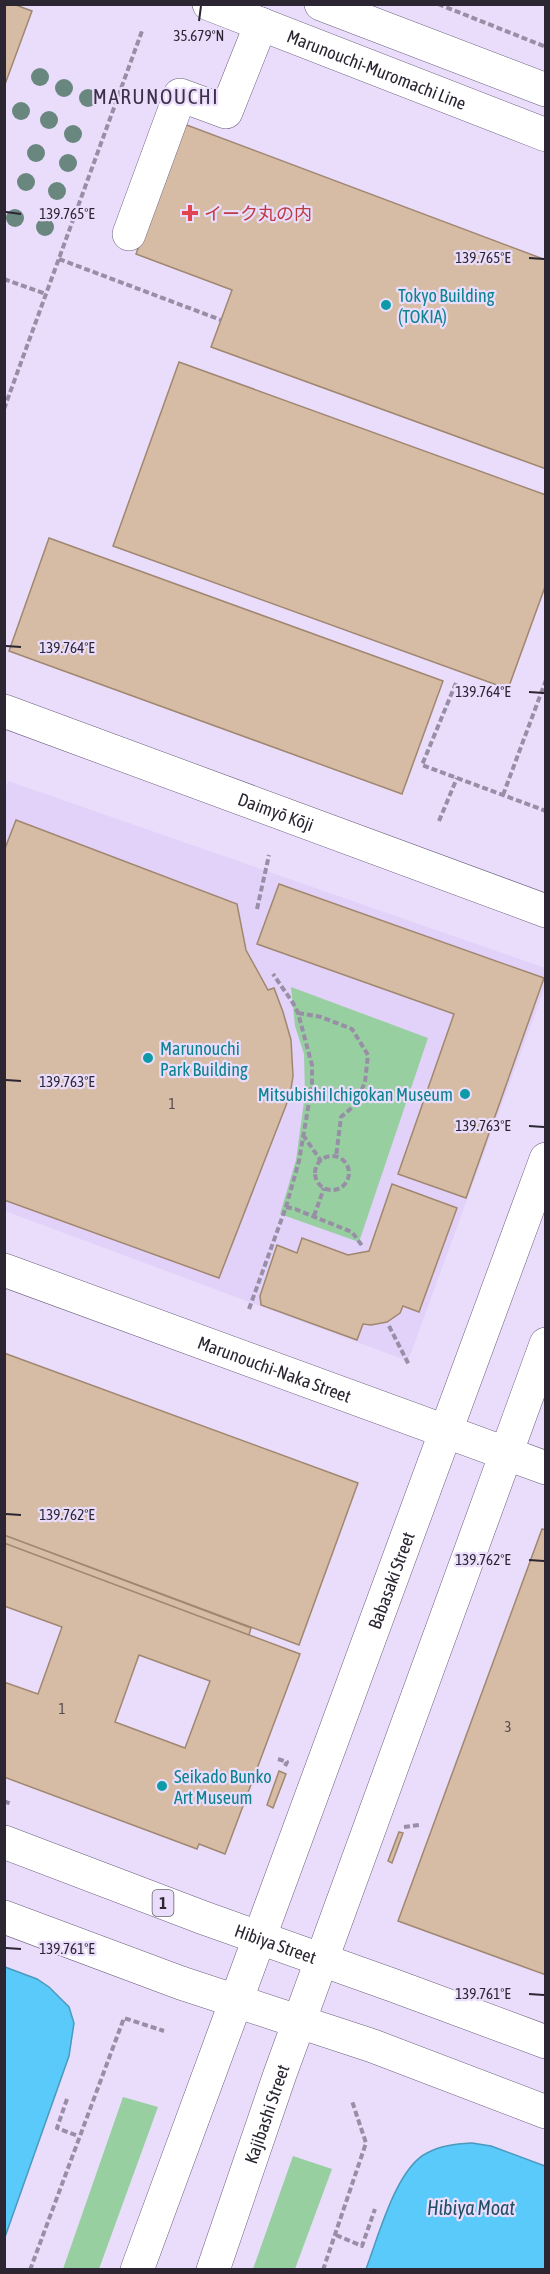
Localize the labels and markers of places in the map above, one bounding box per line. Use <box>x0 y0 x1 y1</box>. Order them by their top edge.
place label: イーク丸の内 <box>204 203 312 224</box>
marker: イーク丸の内 <box>181 204 199 222</box>
place label: Tokyo Building (TOKIA) <box>398 285 495 327</box>
marker: Tokyo Building (TOKIA) <box>379 298 393 312</box>
place label: Marunouchi Park Building <box>160 1038 248 1080</box>
marker: Marunouchi Park Building <box>141 1051 155 1065</box>
place label: Mitsubishi Ichigokan Museum <box>258 1084 453 1105</box>
marker: Mitsubishi Ichigokan Museum <box>458 1087 472 1101</box>
place label: Seikado Bunko Art Museum <box>174 1766 272 1808</box>
marker: Seikado Bunko Art Museum <box>155 1779 169 1793</box>

